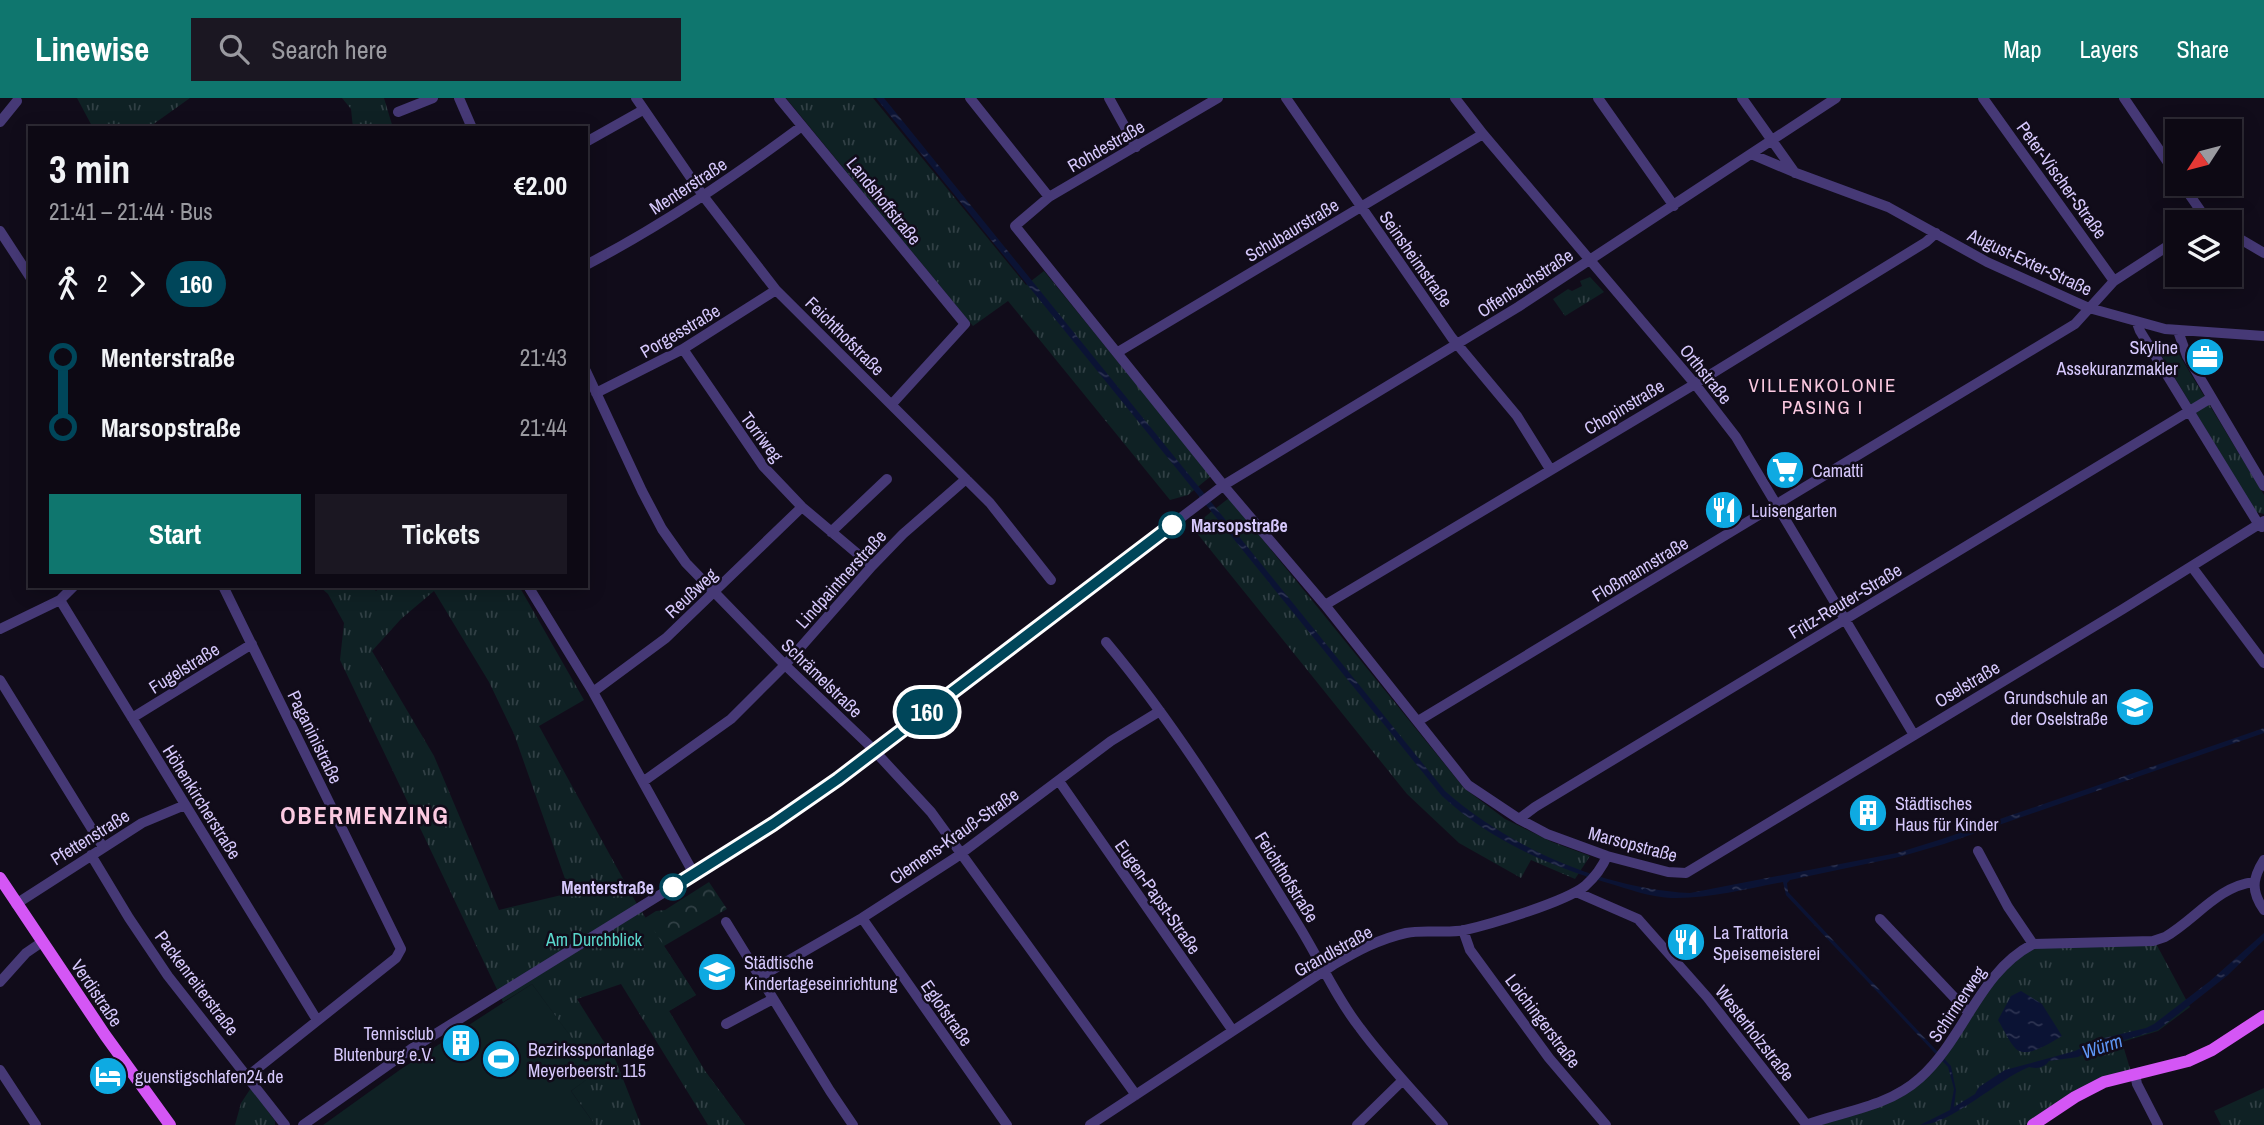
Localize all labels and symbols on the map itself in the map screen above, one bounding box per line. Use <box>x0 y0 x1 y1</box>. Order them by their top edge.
street label: Rohdestraße <box>1063 114 1149 178</box>
street label: Peter-Vischer-Straße <box>2011 116 2113 244</box>
north arrow <box>2165 119 2242 196</box>
street label: Menterstraße <box>644 152 732 220</box>
street label: Landshoffstraße <box>841 152 927 250</box>
street label: Schubaurstraße <box>1241 192 1343 268</box>
street label: Seinsheimstraße <box>1374 206 1458 312</box>
street label: August-Exter-Straße <box>1963 222 2096 302</box>
street label: Offenbachstraße <box>1472 243 1578 323</box>
street label: Feichthofstraße <box>800 291 890 381</box>
street label: Porgesstraße <box>635 298 725 364</box>
place label: Skyline Assekuranzmakler <box>2056 335 2178 381</box>
office icon: Skyline Assekuranzmakler <box>2184 336 2226 378</box>
street label: Orthstraße <box>1674 339 1738 409</box>
district label: VILLENKOLONIE PASING I <box>1749 372 1897 420</box>
street label: Chopinstraße <box>1579 373 1669 441</box>
street label: Torriweg <box>735 407 789 468</box>
supermarket icon: Camatti <box>1764 449 1806 491</box>
place label: Camatti <box>1812 458 1864 483</box>
restaurant icon: Luisengarten <box>1703 489 1745 531</box>
place label: Luisengarten <box>1751 498 1837 523</box>
marker: Marsopstraße <box>1159 512 1185 538</box>
place label: Marsopstraße <box>1191 513 1288 538</box>
street label: Lindpaintnerstraße <box>790 524 892 634</box>
street label: Floßmannstraße <box>1587 530 1693 608</box>
street label: Fritz-Reuter-Straße <box>1784 557 1906 645</box>
street label: Reußweg <box>659 562 723 624</box>
street label: Schrämelstraße <box>776 633 868 723</box>
street label: Fugelstraße <box>144 637 224 699</box>
street label: Oselstraße <box>1930 655 2004 713</box>
place label: Grundschule an der Oselstraße <box>2004 685 2108 731</box>
street label: Paganinistraße <box>282 686 348 788</box>
school or university icon: Grundschule an der Oselstraße <box>2114 686 2156 728</box>
line badge: 160 <box>887 689 967 735</box>
street label: Höhenkircherstraße <box>157 740 247 864</box>
street label: Clemens-Krauß-Straße <box>884 782 1024 890</box>
place label: Städtisches Haus für Kinder <box>1895 791 1998 837</box>
building icon: Städtisches Haus für Kinder <box>1847 792 1889 834</box>
district label: OBERMENZING <box>280 799 450 831</box>
street label: Pfettenstraße <box>46 803 134 871</box>
street label: Marsopstraße <box>1586 820 1680 868</box>
street label: Feichthofstraße <box>1249 827 1325 927</box>
street label: Eugen-Papst-Straße <box>1109 835 1207 959</box>
marker: Menterstraße <box>660 874 686 900</box>
place label: Menterstraße <box>561 875 654 900</box>
street label: Grandlstraße <box>1289 919 1377 983</box>
place label: La Trattoria Speisemeisterei <box>1713 920 1820 966</box>
restaurant icon: La Trattoria Speisemeisterei <box>1665 921 1707 963</box>
street label: Packenreiterstraße <box>149 925 245 1041</box>
park label: Am Durchblick <box>545 927 643 952</box>
place label: Städtische Kindertageseinrichtung <box>744 950 898 996</box>
school or university icon: Städtische Kindertageseinrichtung <box>696 951 738 993</box>
street label: Verdistraße <box>65 954 129 1032</box>
street label: Schirmerweg <box>1922 960 1992 1047</box>
street label: Loichingerstraße <box>1499 969 1587 1073</box>
street label: Eglofstraße <box>915 975 979 1051</box>
street label: Westerholzstraße <box>1710 980 1800 1086</box>
place label: Tennisclub Blutenburg e.V. <box>334 1021 434 1067</box>
building icon: Tennisclub Blutenburg e.V. <box>440 1022 482 1064</box>
water label: Würm <box>2078 1027 2126 1065</box>
place label: Bezirkssportanlage Meyerbeerstr. 115 <box>528 1037 654 1083</box>
sports icon: Bezirkssportanlage Meyerbeerstr. 115 <box>480 1038 522 1080</box>
hotel icon: guenstigschlafen24.de <box>87 1055 129 1097</box>
place label: guenstigschlafen24.de <box>135 1064 284 1089</box>

